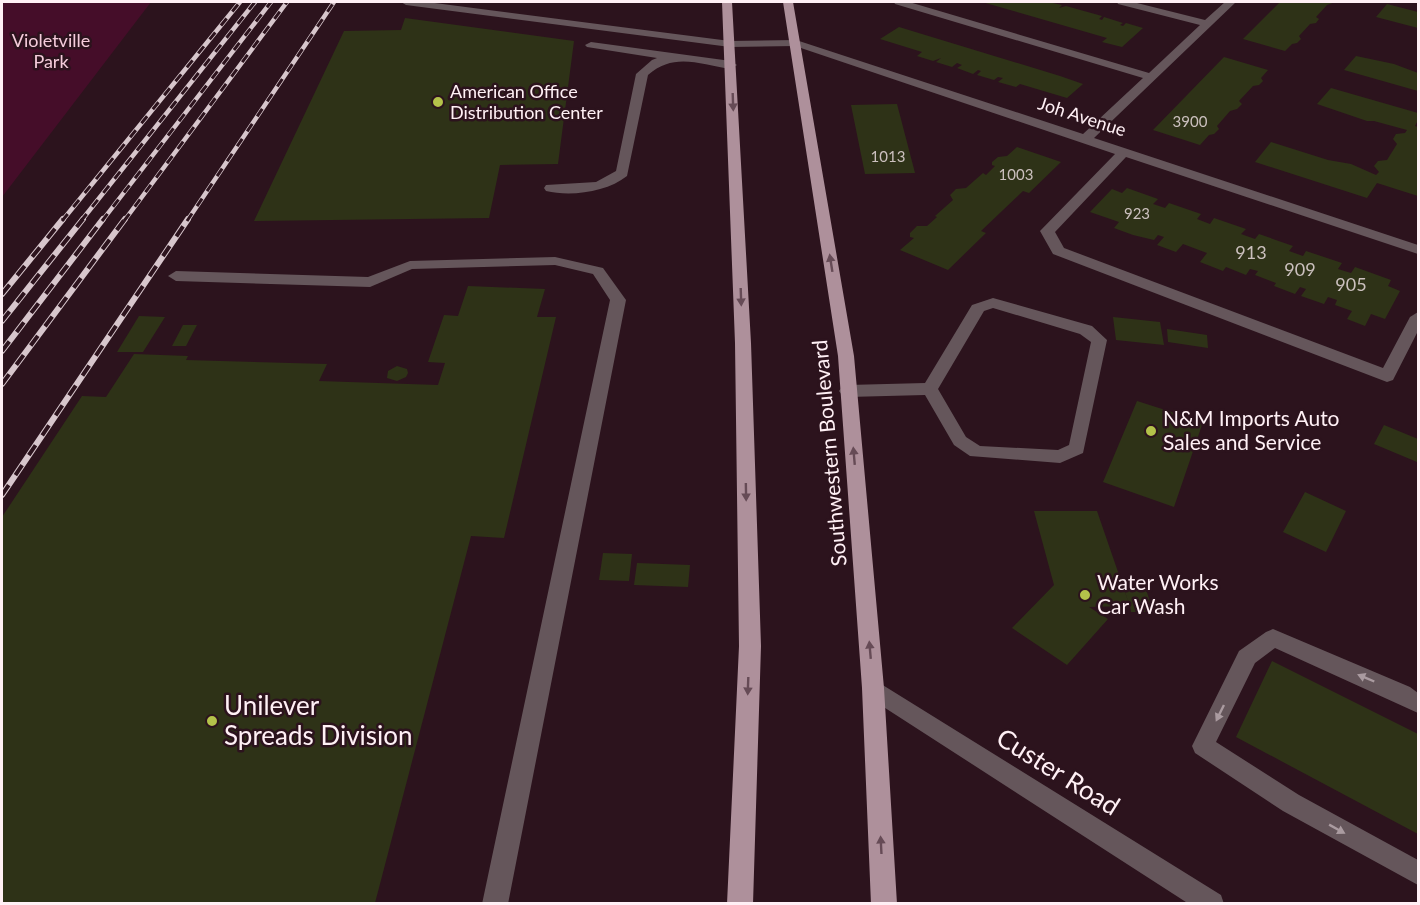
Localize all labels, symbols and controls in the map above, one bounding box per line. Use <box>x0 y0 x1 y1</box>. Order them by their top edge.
park label: Violetville Park <box>12 29 90 72</box>
place label: American Office Distribution Center <box>450 80 603 123</box>
one-way arrow <box>728 92 738 111</box>
street label: Joh Avenue <box>1036 92 1129 141</box>
marker: American Office Distribution Center <box>431 95 445 109</box>
house number: 3900 <box>1173 112 1208 130</box>
house number: 1013 <box>871 147 905 165</box>
house number: 1003 <box>999 165 1033 183</box>
house number: 923 <box>1124 204 1150 222</box>
house number: 913 <box>1235 241 1267 263</box>
one-way arrow <box>826 253 835 272</box>
house number: 909 <box>1284 258 1316 280</box>
house number: 905 <box>1335 273 1367 295</box>
one-way arrow <box>737 287 746 306</box>
street label: Southwestern Boulevard <box>806 339 851 567</box>
place label: N&M Imports Auto Sales and Service <box>1163 405 1340 454</box>
marker: N&M Imports Auto Sales and Service <box>1144 424 1158 438</box>
one-way arrow <box>849 447 859 466</box>
one-way arrow <box>742 482 751 501</box>
place label: Water Works Car Wash <box>1097 569 1219 618</box>
marker: Water Works Car Wash <box>1078 588 1092 602</box>
one-way arrow <box>865 641 875 660</box>
one-way arrow <box>1357 673 1375 682</box>
one-way arrow <box>744 677 753 696</box>
place label: Unilever Spreads Division <box>224 689 413 751</box>
one-way arrow <box>1215 704 1224 721</box>
marker: Unilever Spreads Division <box>205 714 219 728</box>
street label: Custer Road <box>991 721 1126 822</box>
one-way arrow <box>1329 824 1346 834</box>
one-way arrow <box>876 836 885 855</box>

